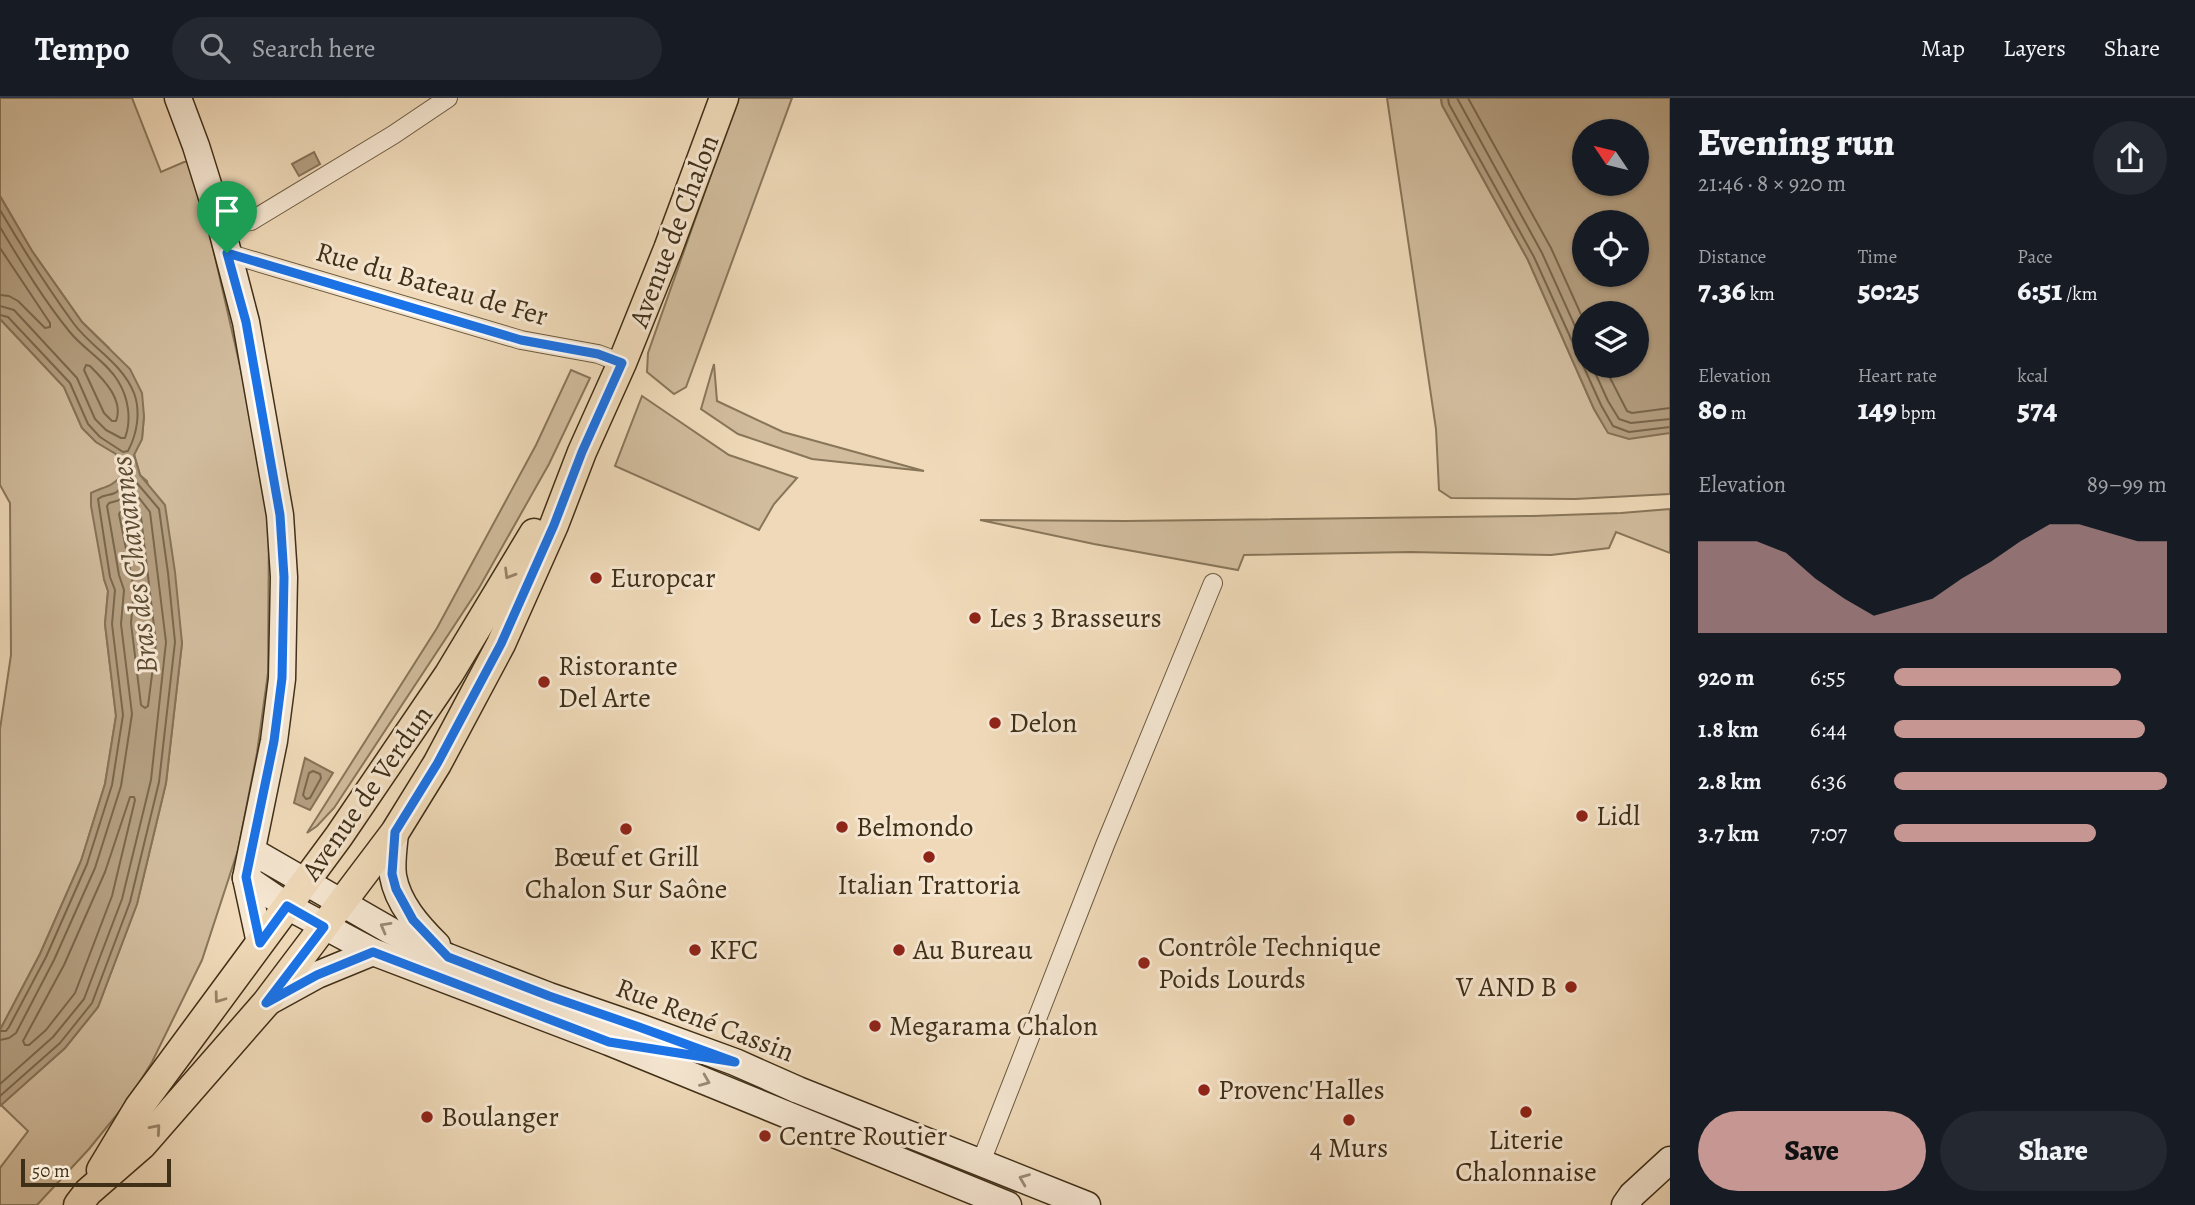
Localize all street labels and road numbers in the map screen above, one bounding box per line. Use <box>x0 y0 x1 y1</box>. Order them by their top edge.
street label: Avenue de Chalon <box>619 129 728 334</box>
street label: Rue du Bateau de Fer <box>311 233 553 335</box>
street label: Avenue de Verdun <box>292 698 442 889</box>
street label: Rue René Cassin <box>610 969 800 1071</box>

